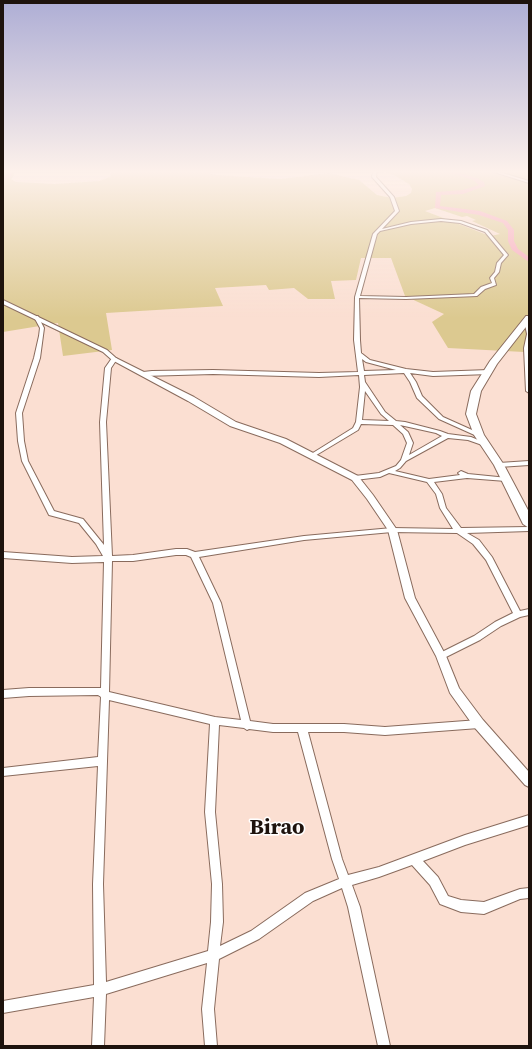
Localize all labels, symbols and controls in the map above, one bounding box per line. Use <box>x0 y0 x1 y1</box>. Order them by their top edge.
district label: Birao <box>249 815 305 841</box>

